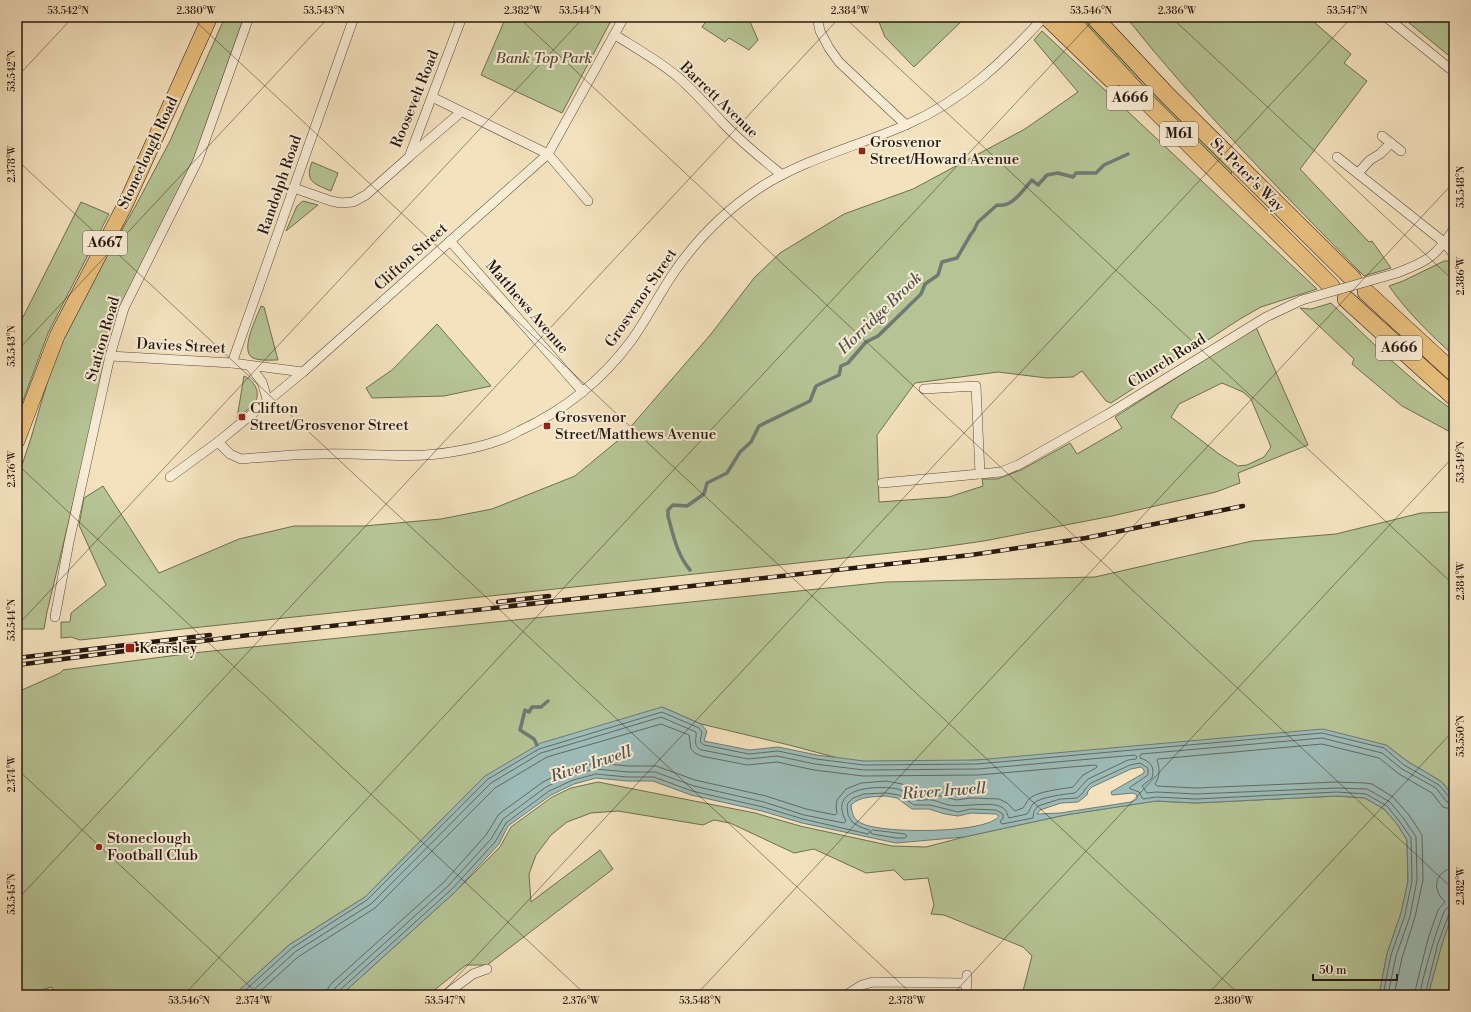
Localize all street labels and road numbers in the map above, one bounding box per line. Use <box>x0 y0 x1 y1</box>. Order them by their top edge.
street label: Roosevelt Road <box>387 47 443 151</box>
street label: Barrett Avenue <box>675 57 762 142</box>
road number: A666 <box>1107 86 1153 110</box>
street label: Stoneclough Road <box>114 93 183 212</box>
road number: M61 <box>1160 122 1198 146</box>
street label: Randolph Road <box>254 132 306 237</box>
street label: St. Peter's Way <box>1206 134 1288 216</box>
street label: Clifton Street <box>370 219 452 295</box>
road number: A667 <box>83 231 127 255</box>
street label: Grosvenor Street <box>601 244 681 351</box>
street label: Matthews Avenue <box>481 256 573 358</box>
street label: Station Road <box>82 294 124 384</box>
street label: Church Road <box>1124 329 1210 392</box>
street label: Davies Street <box>136 334 227 358</box>
road number: A666 <box>1376 336 1422 360</box>

